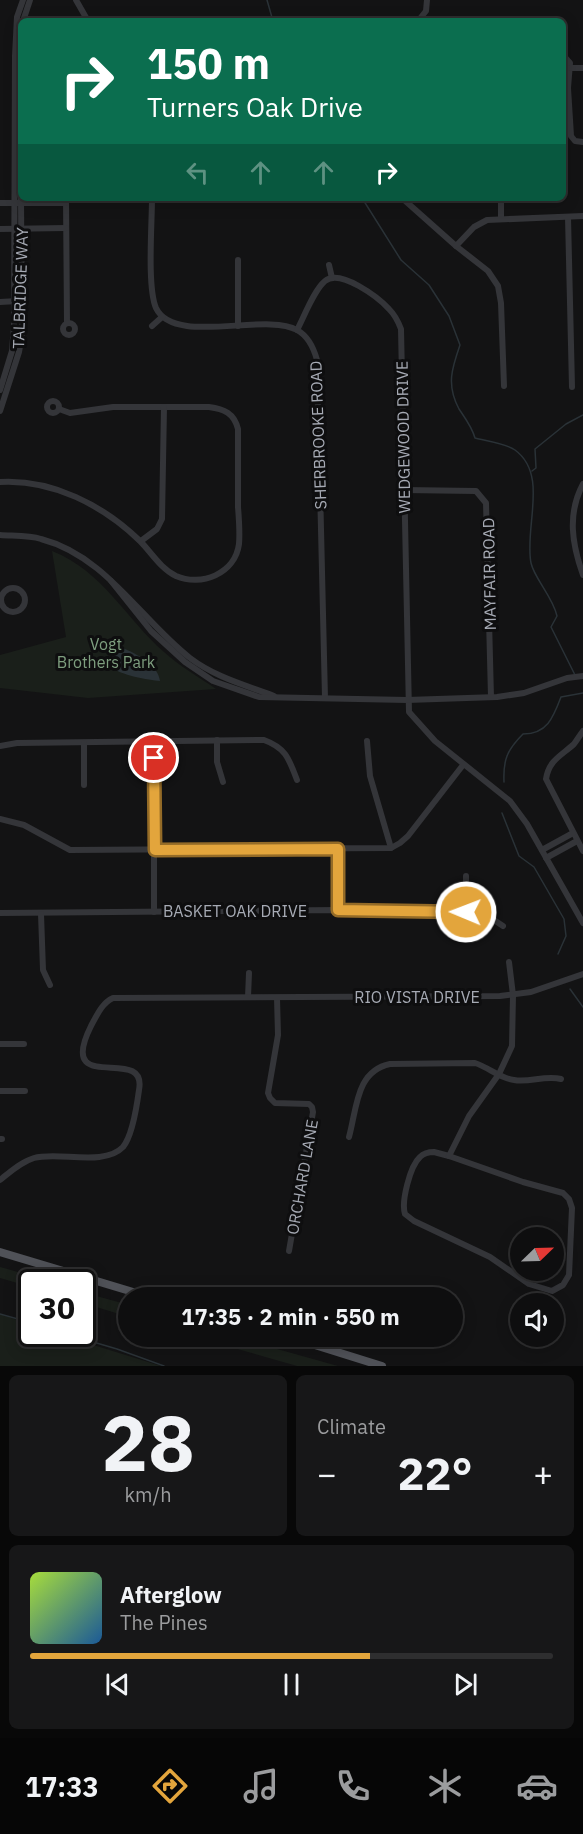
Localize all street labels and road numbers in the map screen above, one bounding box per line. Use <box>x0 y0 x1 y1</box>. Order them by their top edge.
street label: TALBRIDGE WAY <box>8 226 32 349</box>
street label: SHERBROOKE ROAD <box>305 360 331 510</box>
street label: WEDGEWOOD DRIVE <box>392 361 414 513</box>
street label: MAYFAIR ROAD <box>478 517 500 631</box>
street label: BASKET OAK DRIVE <box>163 901 307 921</box>
street label: RIO VISTA DRIVE <box>354 987 480 1007</box>
street label: ORCHARD LANE <box>282 1118 322 1236</box>

